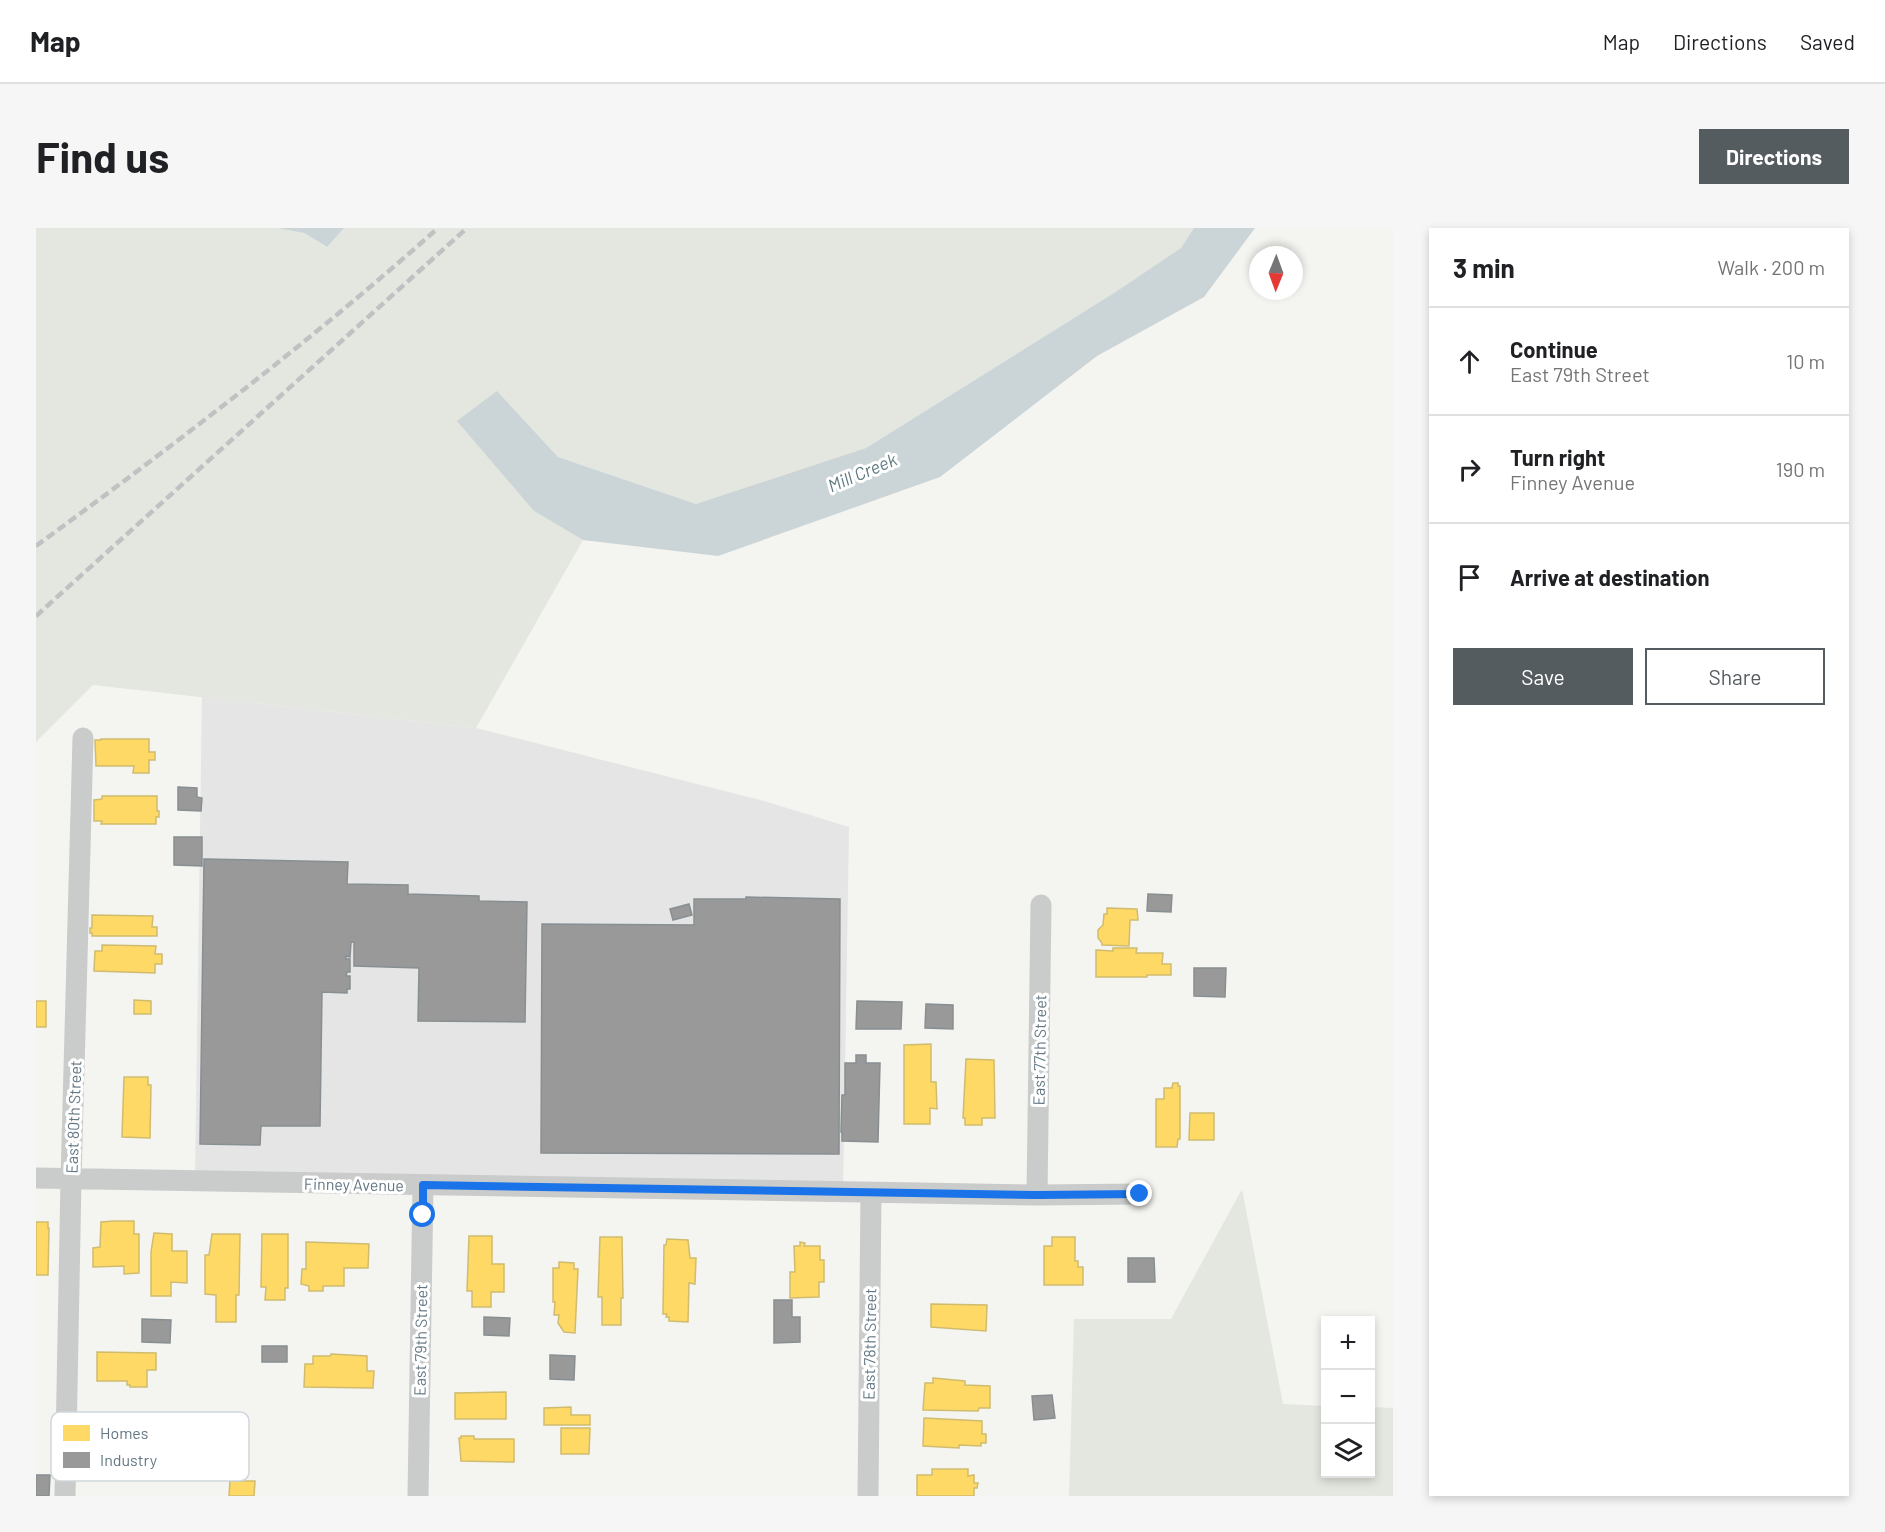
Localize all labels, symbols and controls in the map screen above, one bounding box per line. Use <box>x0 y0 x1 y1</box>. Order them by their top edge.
text: Map <box>30 24 81 58</box>
text: Map <box>1603 29 1640 54</box>
text: Directions <box>1673 29 1767 54</box>
text: Saved <box>1800 29 1855 54</box>
button: Directions <box>1699 129 1849 184</box>
text: Find us <box>36 131 169 181</box>
north arrow <box>1249 246 1303 300</box>
text: 3 min <box>1453 252 1515 283</box>
text: Walk · 200 m <box>1717 255 1825 279</box>
text: Continue <box>1510 336 1598 362</box>
icon: ahead <box>1453 345 1486 378</box>
text: 10 m <box>1786 349 1825 373</box>
text: East 79th Street <box>1510 362 1650 386</box>
text: Turn right <box>1510 444 1605 470</box>
water label: Mill Creek <box>824 448 900 496</box>
icon: right <box>1453 453 1486 486</box>
text: 190 m <box>1776 457 1825 481</box>
text: Finney Avenue <box>1510 470 1635 494</box>
icon: arrive <box>1453 561 1486 594</box>
text: Arrive at destination <box>1510 564 1709 590</box>
button: Save <box>1453 648 1633 705</box>
button: Share <box>1645 648 1825 705</box>
street label: East 77th Street <box>1029 994 1049 1106</box>
street label: East 80th Street <box>62 1060 84 1174</box>
street label: Finney Avenue <box>304 1174 404 1194</box>
route end <box>1126 1180 1152 1206</box>
route start <box>409 1201 435 1227</box>
street label: East 79th Street <box>410 1284 430 1396</box>
street label: East 78th Street <box>859 1288 879 1400</box>
map controls <box>1321 1316 1375 1478</box>
button: + <box>1321 1316 1375 1370</box>
button: − <box>1321 1370 1375 1424</box>
legend <box>51 1412 249 1481</box>
text: Homes <box>100 1423 148 1442</box>
button: layers <box>1321 1424 1375 1478</box>
text: Industry <box>100 1450 158 1469</box>

